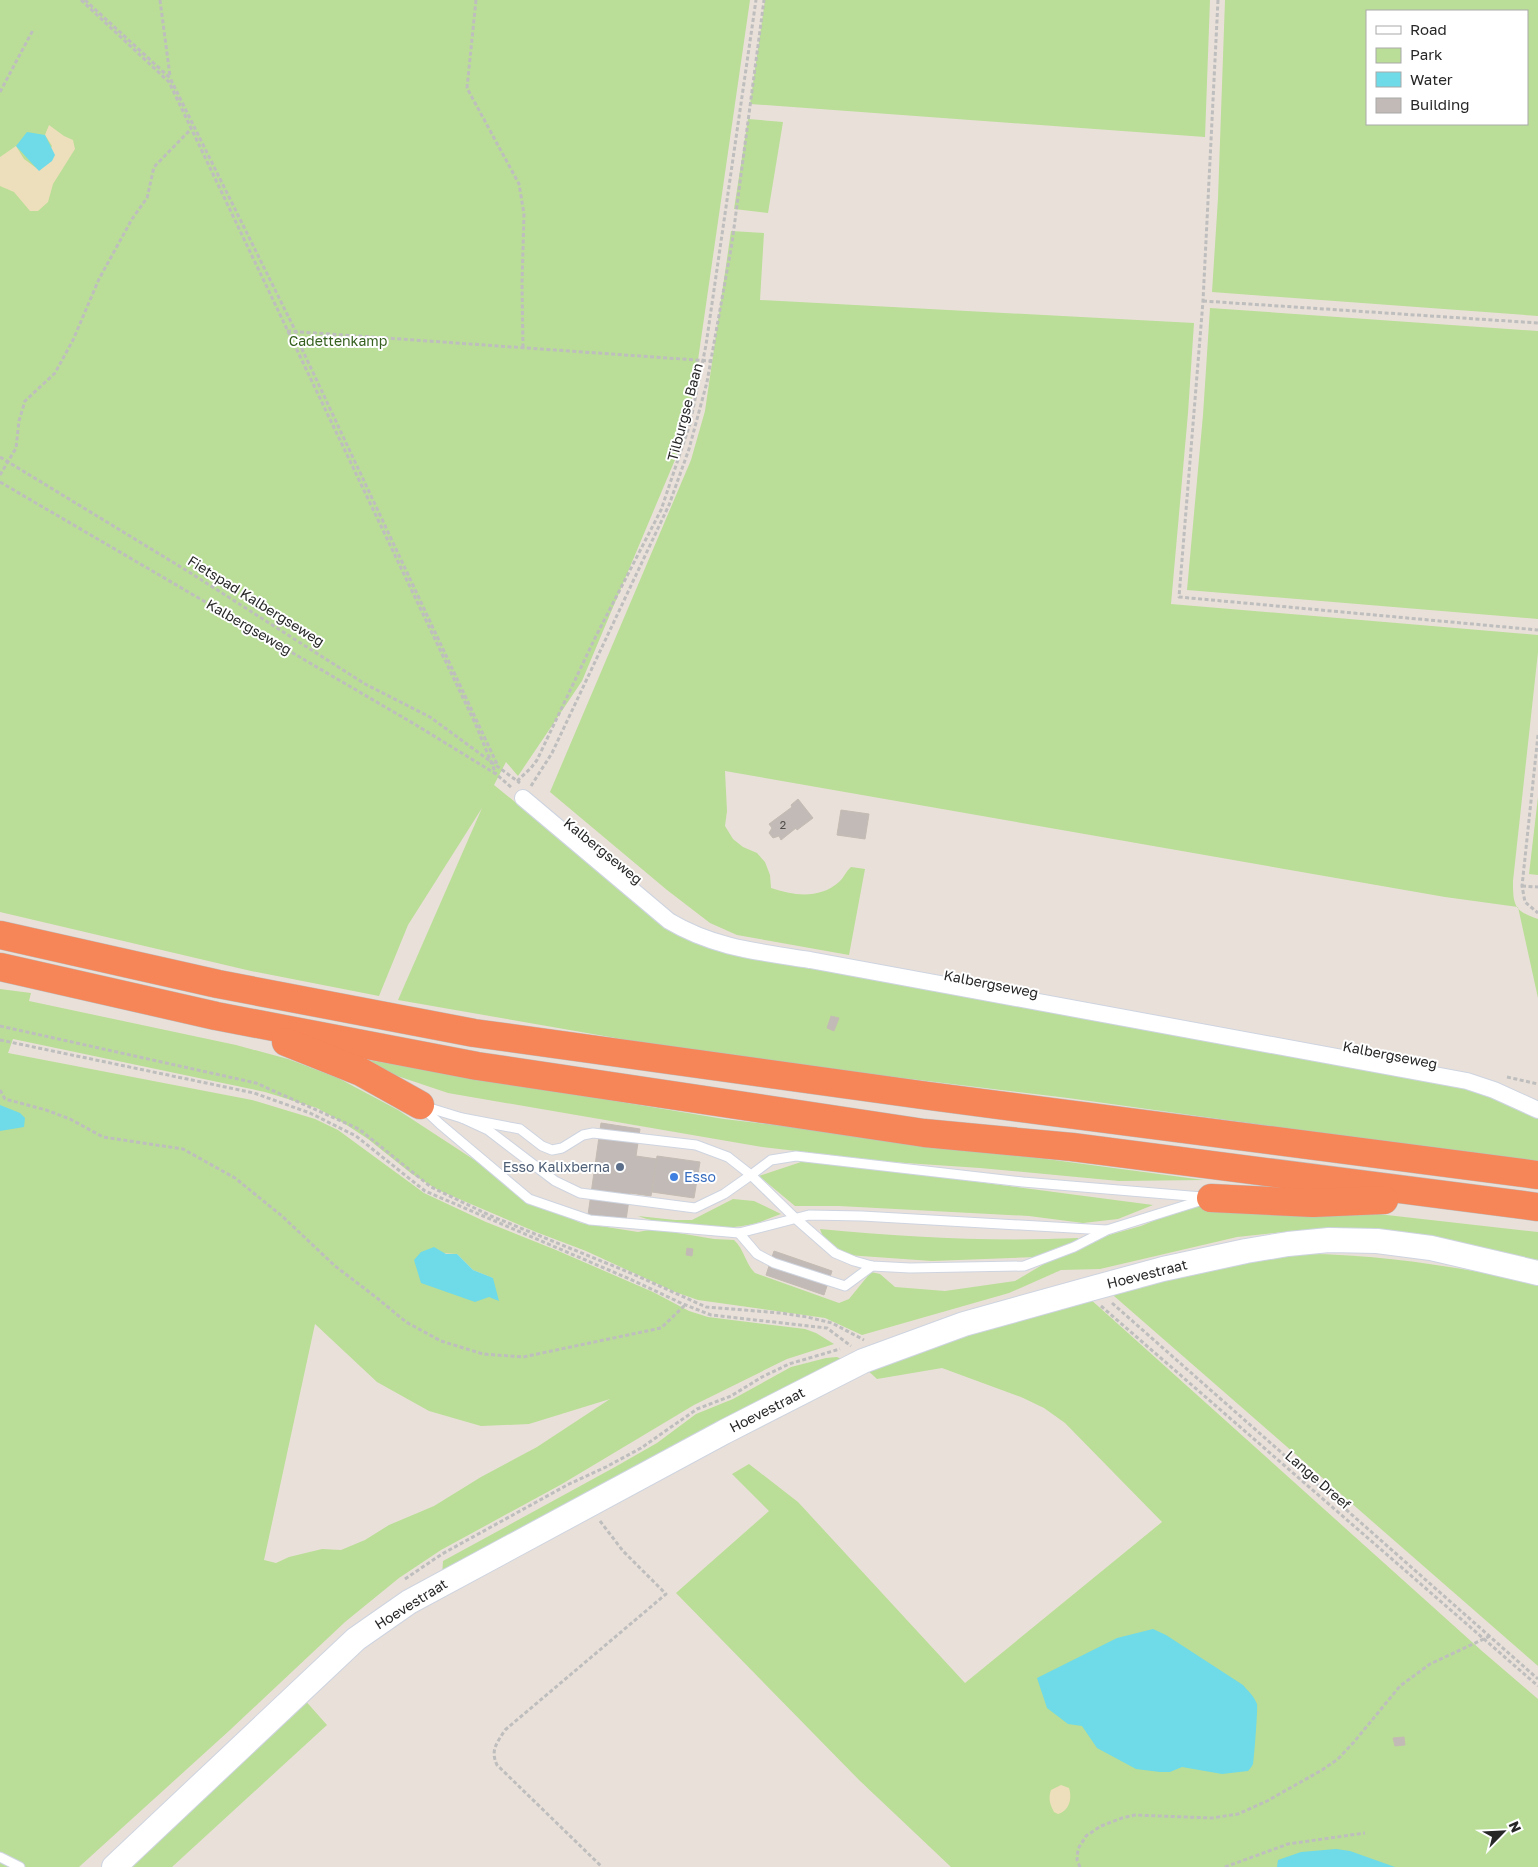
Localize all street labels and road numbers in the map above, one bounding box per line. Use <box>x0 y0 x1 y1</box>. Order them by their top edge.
street label: Tilburgse Baan <box>663 361 706 463</box>
street label: Fietspad Kalbergseweg <box>185 552 327 650</box>
street label: Kalbergseweg <box>203 596 295 658</box>
street label: Kalbergseweg <box>561 814 646 887</box>
street label: Kalbergseweg <box>942 966 1040 1001</box>
street label: Kalbergseweg <box>1341 1037 1439 1072</box>
street label: Hoevestraat <box>1105 1255 1189 1292</box>
street label: Hoevestraat <box>726 1383 807 1436</box>
street label: Lange Dreef <box>1282 1447 1355 1513</box>
street label: Hoevestraat <box>371 1575 450 1633</box>

